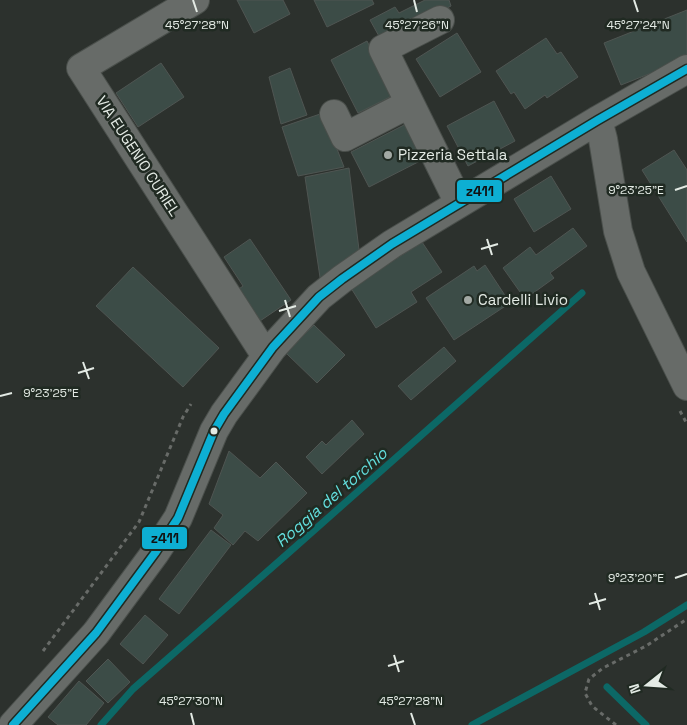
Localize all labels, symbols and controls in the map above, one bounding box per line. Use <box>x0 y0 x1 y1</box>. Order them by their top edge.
text: 45°27'28"N <box>165 17 229 33</box>
text: 45°27'26"N <box>385 17 449 33</box>
text: 45°27'24"N <box>606 17 670 33</box>
street label: VIA EUGENIO CURIEL <box>92 92 184 219</box>
place label: Pizzeria Settala <box>398 145 508 164</box>
marker: Pizzeria Settala <box>382 149 394 161</box>
line badge: z411 <box>456 179 503 203</box>
text: z411 <box>466 182 494 200</box>
text: 9°23'25"E <box>608 182 664 198</box>
place label: Cardelli Livio <box>478 290 568 309</box>
marker: Cardelli Livio <box>462 294 474 306</box>
text: 9°23'25"E <box>23 385 79 401</box>
unlabelled marker <box>209 426 219 436</box>
water label: Roggia del torchio <box>271 442 392 552</box>
line badge: z411 <box>141 526 188 550</box>
text: z411 <box>151 529 179 547</box>
text: 9°23'20"E <box>608 570 664 586</box>
north arrow <box>622 660 672 710</box>
text: N <box>625 682 645 696</box>
text: 45°27'30"N <box>159 693 223 709</box>
text: 45°27'28"N <box>379 693 443 709</box>

